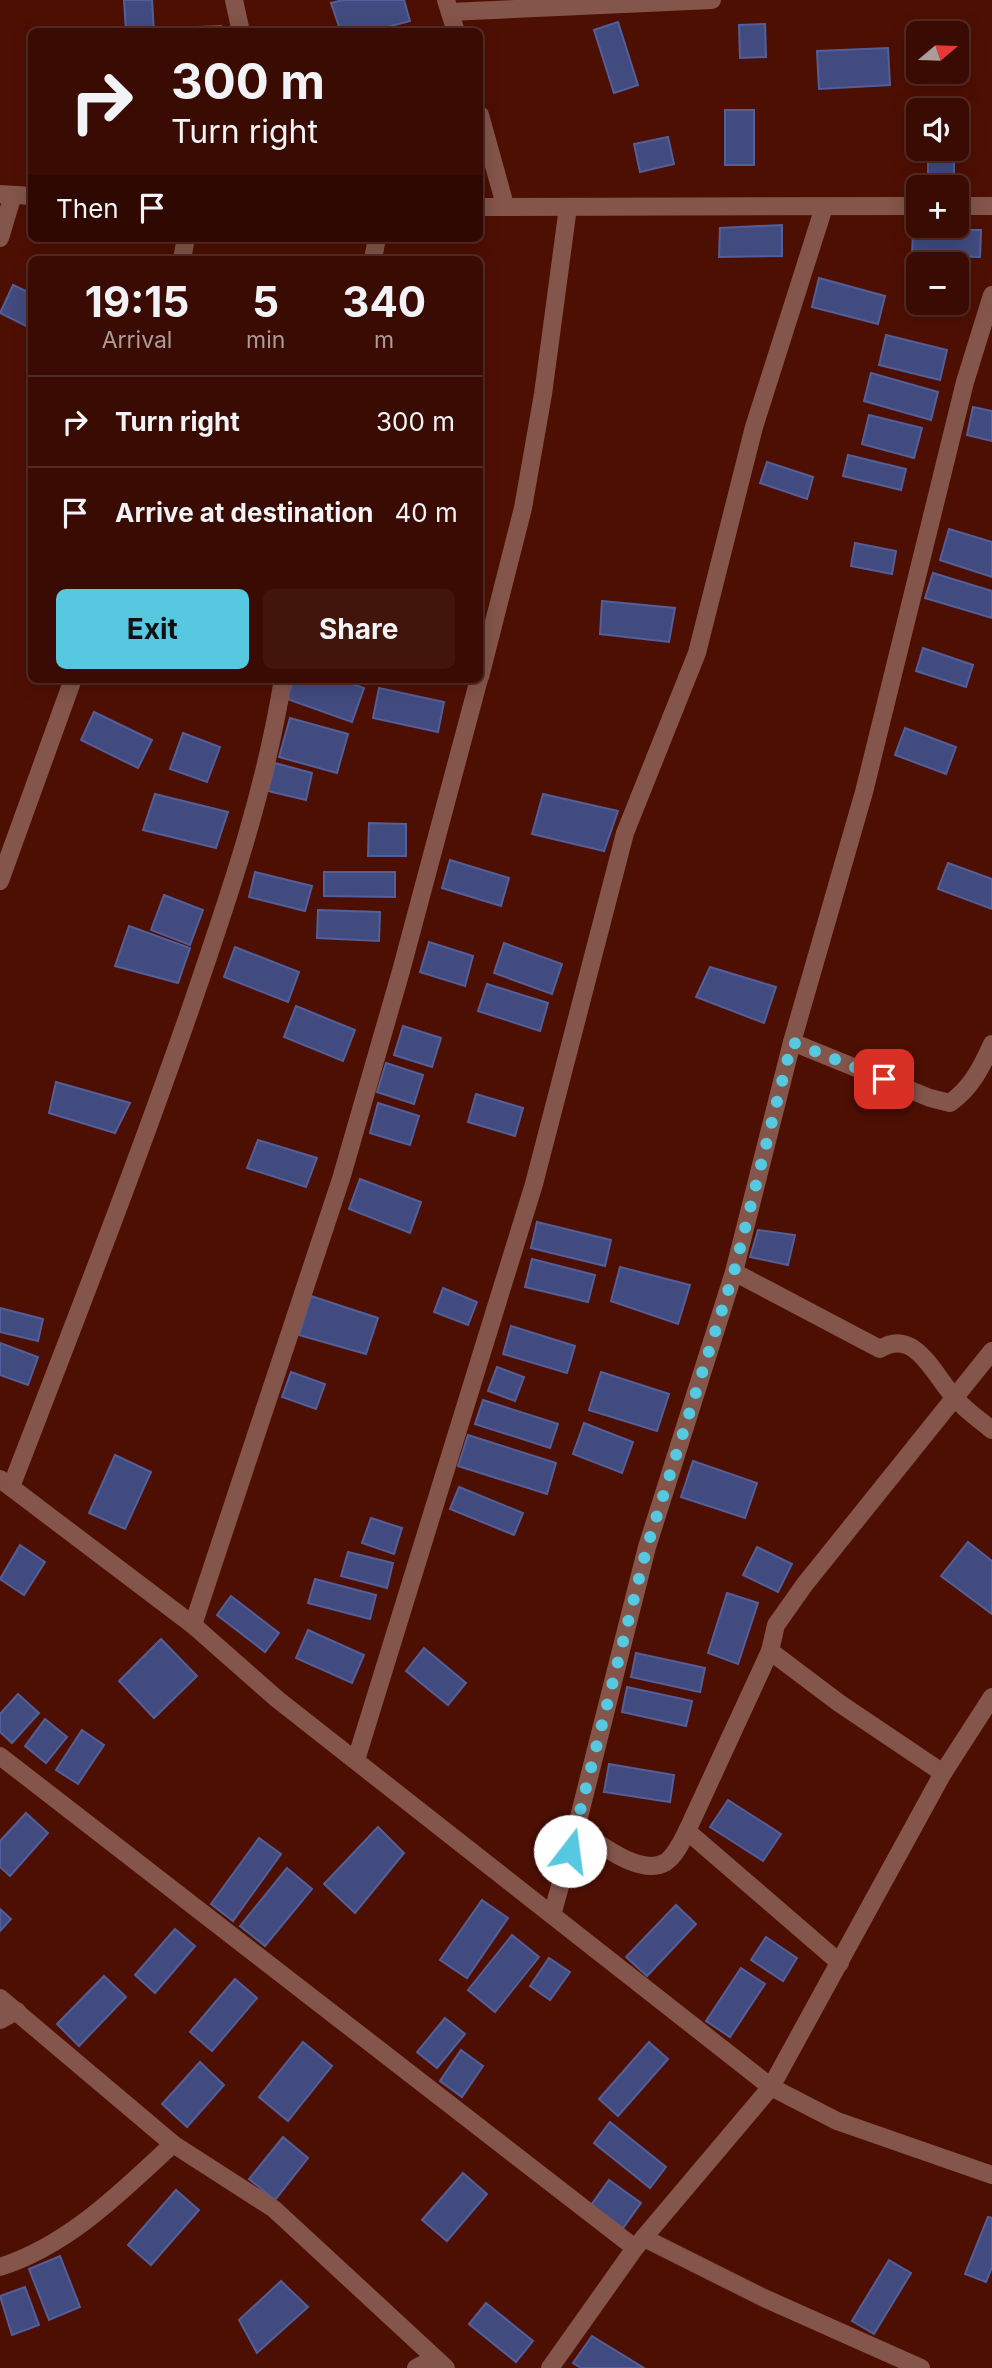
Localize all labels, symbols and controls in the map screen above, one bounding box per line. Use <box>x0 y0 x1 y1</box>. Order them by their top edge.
north arrow <box>906 21 970 84</box>
map controls <box>906 21 969 315</box>
text: 300 m <box>171 52 325 111</box>
icon: right <box>56 56 147 147</box>
button: sound <box>906 98 969 161</box>
text: Turn right <box>171 112 318 151</box>
button: + <box>906 175 969 238</box>
icon: arrive <box>133 189 171 227</box>
text: Then <box>56 193 119 224</box>
button: − <box>906 252 969 315</box>
text: 19:15 <box>85 276 189 327</box>
text: 5 <box>252 276 279 327</box>
text: 340 <box>342 276 426 327</box>
text: Arrival <box>102 326 172 354</box>
text: min <box>246 326 285 354</box>
text: m <box>374 326 394 354</box>
icon: right <box>56 403 94 441</box>
text: Turn right <box>115 406 240 437</box>
text: 300 m <box>376 406 455 437</box>
icon: arrive <box>56 494 94 532</box>
text: Arrive at destination <box>115 497 374 528</box>
text: 40 m <box>395 497 458 528</box>
button: Exit <box>56 589 249 669</box>
button: Share <box>263 589 455 669</box>
pin <box>854 1049 914 1109</box>
icon: arrive <box>865 1060 903 1098</box>
position arrow <box>533 1814 607 1888</box>

